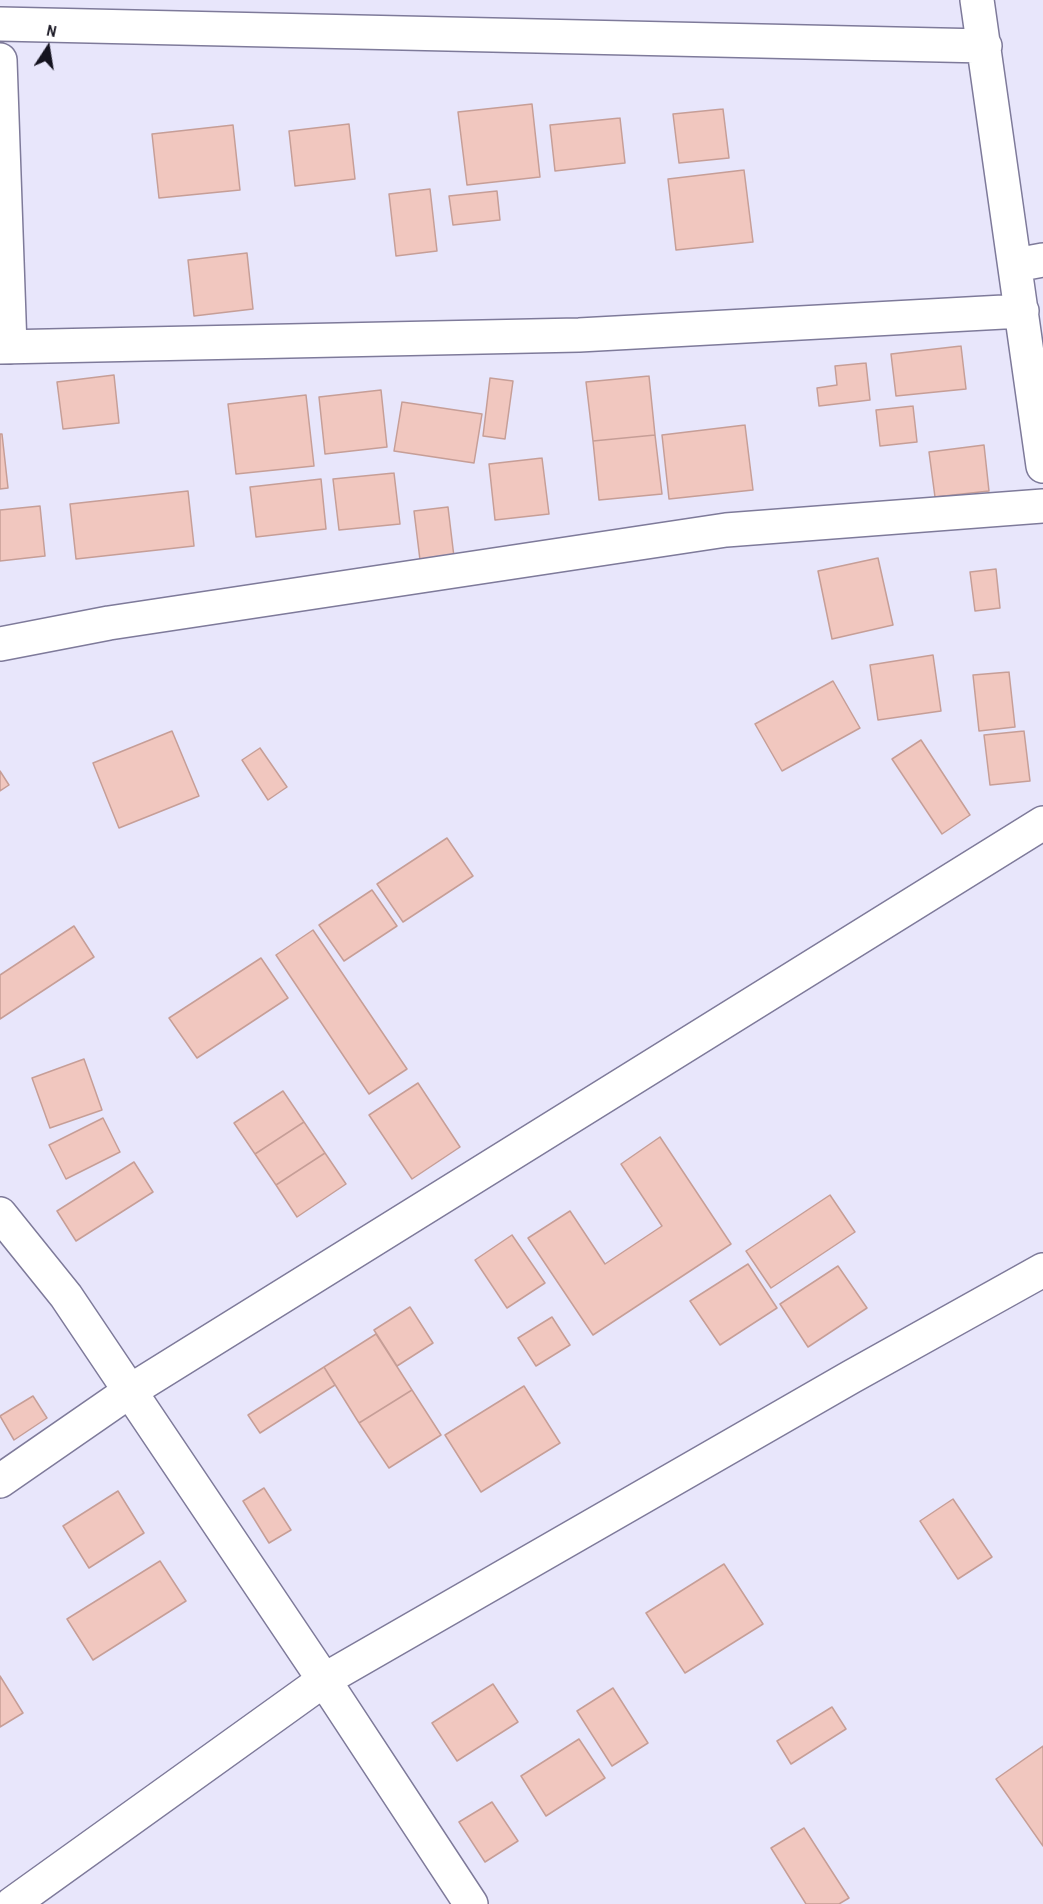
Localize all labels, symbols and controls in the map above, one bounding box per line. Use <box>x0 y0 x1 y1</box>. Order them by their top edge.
north arrow <box>18 18 78 78</box>
text: N <box>45 19 59 42</box>

